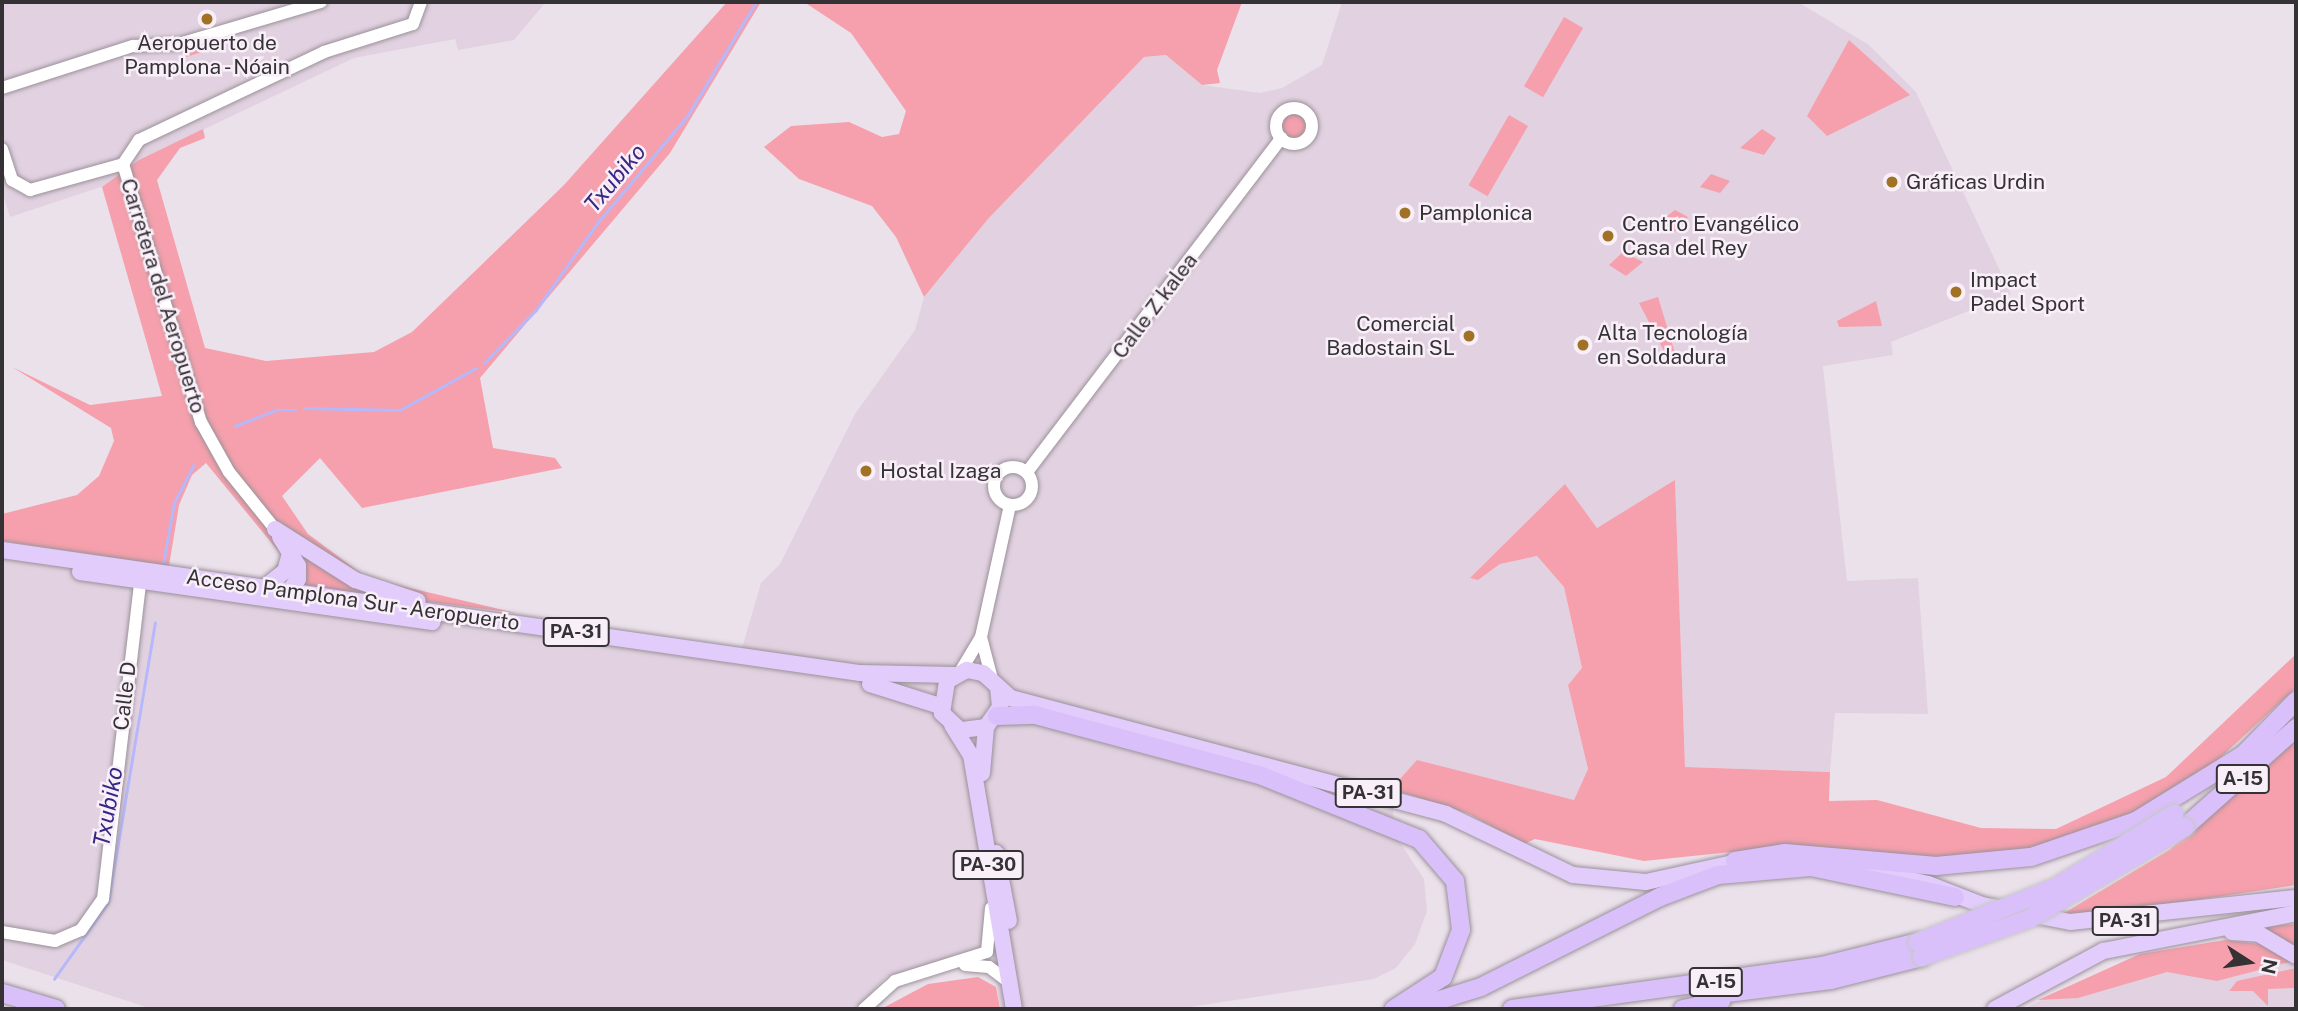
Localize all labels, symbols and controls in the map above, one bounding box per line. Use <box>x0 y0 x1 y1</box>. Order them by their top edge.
marker: Aeropuerto de Pamplona - Nóain <box>199 11 215 27</box>
place label: Aeropuerto de Pamplona - Nóain <box>121 30 293 80</box>
water label: Txubiko <box>578 138 652 218</box>
place label: Gráficas Urdin <box>1906 169 2045 195</box>
marker: Gráficas Urdin <box>1884 174 1900 190</box>
street label: Carretera del Aeropuerto <box>115 175 211 417</box>
place label: Pamplonica <box>1419 200 1532 226</box>
marker: Pamplonica <box>1397 205 1413 221</box>
place label: Centro Evangélico Casa del Rey <box>1622 211 1799 261</box>
marker: Centro Evangélico Casa del Rey <box>1600 228 1616 244</box>
street label: Calle Z kalea <box>1107 248 1203 364</box>
place label: Impact Padel Sport <box>1970 267 2085 317</box>
marker: Impact Padel Sport <box>1948 284 1964 300</box>
place label: Comercial Badostain SL <box>1326 311 1455 361</box>
place label: Alta Tecnología en Soldadura <box>1597 320 1748 370</box>
marker: Comercial Badostain SL <box>1461 328 1477 344</box>
marker: Alta Tecnología en Soldadura <box>1575 337 1591 353</box>
place label: Hostal Izaga <box>880 458 1001 484</box>
marker: Hostal Izaga <box>858 463 874 479</box>
street label: Acceso Pamplona Sur - Aeropuerto <box>182 564 524 636</box>
road number: PA-31 <box>541 617 611 648</box>
street label: Calle D <box>108 660 142 732</box>
road number: A-15 <box>2215 764 2271 794</box>
water label: Txubiko <box>87 765 129 849</box>
road number: PA-31 <box>1333 778 1403 808</box>
road number: PA-30 <box>951 850 1025 880</box>
road number: PA-31 <box>2090 906 2160 937</box>
north arrow <box>2214 927 2284 997</box>
text: N <box>2257 957 2282 976</box>
road number: A-15 <box>1688 966 1744 998</box>

